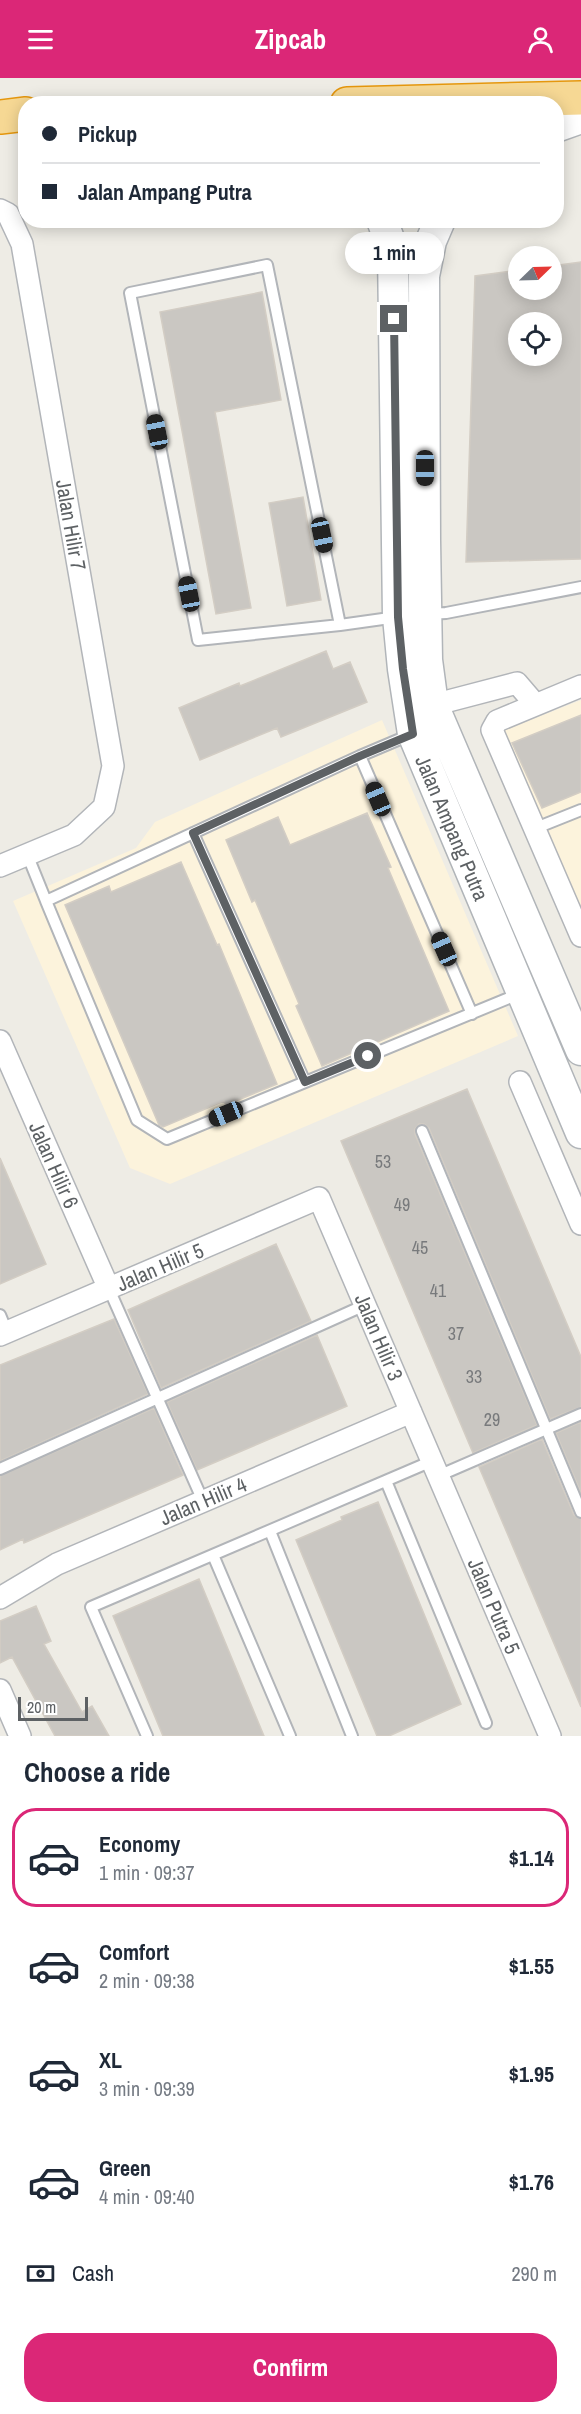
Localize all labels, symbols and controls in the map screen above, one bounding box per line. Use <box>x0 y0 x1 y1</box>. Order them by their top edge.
text: Zipcab <box>255 21 326 57</box>
icon: menu <box>24 23 57 56</box>
icon: person <box>524 23 557 56</box>
text: Pickup <box>78 119 137 149</box>
text: Jalan Ampang Putra <box>78 177 252 207</box>
callout: 1 min <box>344 232 444 274</box>
text: 1 min <box>373 239 416 266</box>
north arrow <box>508 246 562 300</box>
map controls <box>508 246 562 366</box>
route end <box>380 305 407 332</box>
button: locate <box>508 312 562 366</box>
car <box>145 413 169 451</box>
car <box>416 450 434 486</box>
street label: Jalan Hilir 7 <box>49 477 93 573</box>
car <box>309 516 335 554</box>
car <box>177 575 201 613</box>
street label: Jalan Ampang Putra <box>408 751 496 905</box>
car <box>363 779 393 819</box>
car <box>428 929 460 969</box>
route start <box>354 1042 381 1069</box>
car <box>206 1099 246 1129</box>
street label: Jalan Hilir 6 <box>22 1117 86 1213</box>
house number: 53 <box>375 1149 391 1174</box>
house number: 49 <box>394 1192 410 1217</box>
house number: 45 <box>412 1235 428 1260</box>
street label: Jalan Hilir 5 <box>112 1236 208 1298</box>
house number: 41 <box>430 1278 447 1303</box>
street label: Jalan Hilir 3 <box>348 1289 410 1385</box>
house number: 37 <box>448 1321 464 1346</box>
house number: 33 <box>466 1364 482 1389</box>
house number: 29 <box>484 1407 500 1432</box>
street label: Jalan Hilir 4 <box>155 1470 251 1532</box>
street label: Jalan Putra 5 <box>461 1554 527 1658</box>
scale bar <box>18 1694 88 1722</box>
text: 20 m <box>27 1696 56 1718</box>
text: Choose a ride <box>24 1754 170 1790</box>
text: Economy <box>99 1829 180 1859</box>
icon: car <box>27 1831 81 1885</box>
text: $1.14 <box>509 1843 554 1873</box>
text: 1 min · 09:37 <box>99 1859 195 1886</box>
text: Comfort <box>99 1937 169 1967</box>
icon: car <box>27 1939 81 1993</box>
text: $1.55 <box>509 1951 554 1981</box>
text: 2 min · 09:38 <box>99 1967 195 1994</box>
text: XL <box>99 2045 122 2075</box>
icon: car <box>27 2047 81 2101</box>
text: $1.95 <box>509 2059 554 2089</box>
text: 3 min · 09:39 <box>99 2075 195 2102</box>
text: Green <box>99 2153 151 2183</box>
icon: car <box>27 2155 81 2209</box>
text: $1.76 <box>509 2167 554 2197</box>
text: 4 min · 09:40 <box>99 2183 195 2210</box>
icon: cash <box>24 2257 57 2290</box>
text: Cash <box>72 2258 114 2288</box>
text: 290 m <box>511 2260 557 2287</box>
button: Confirm <box>24 2333 557 2402</box>

